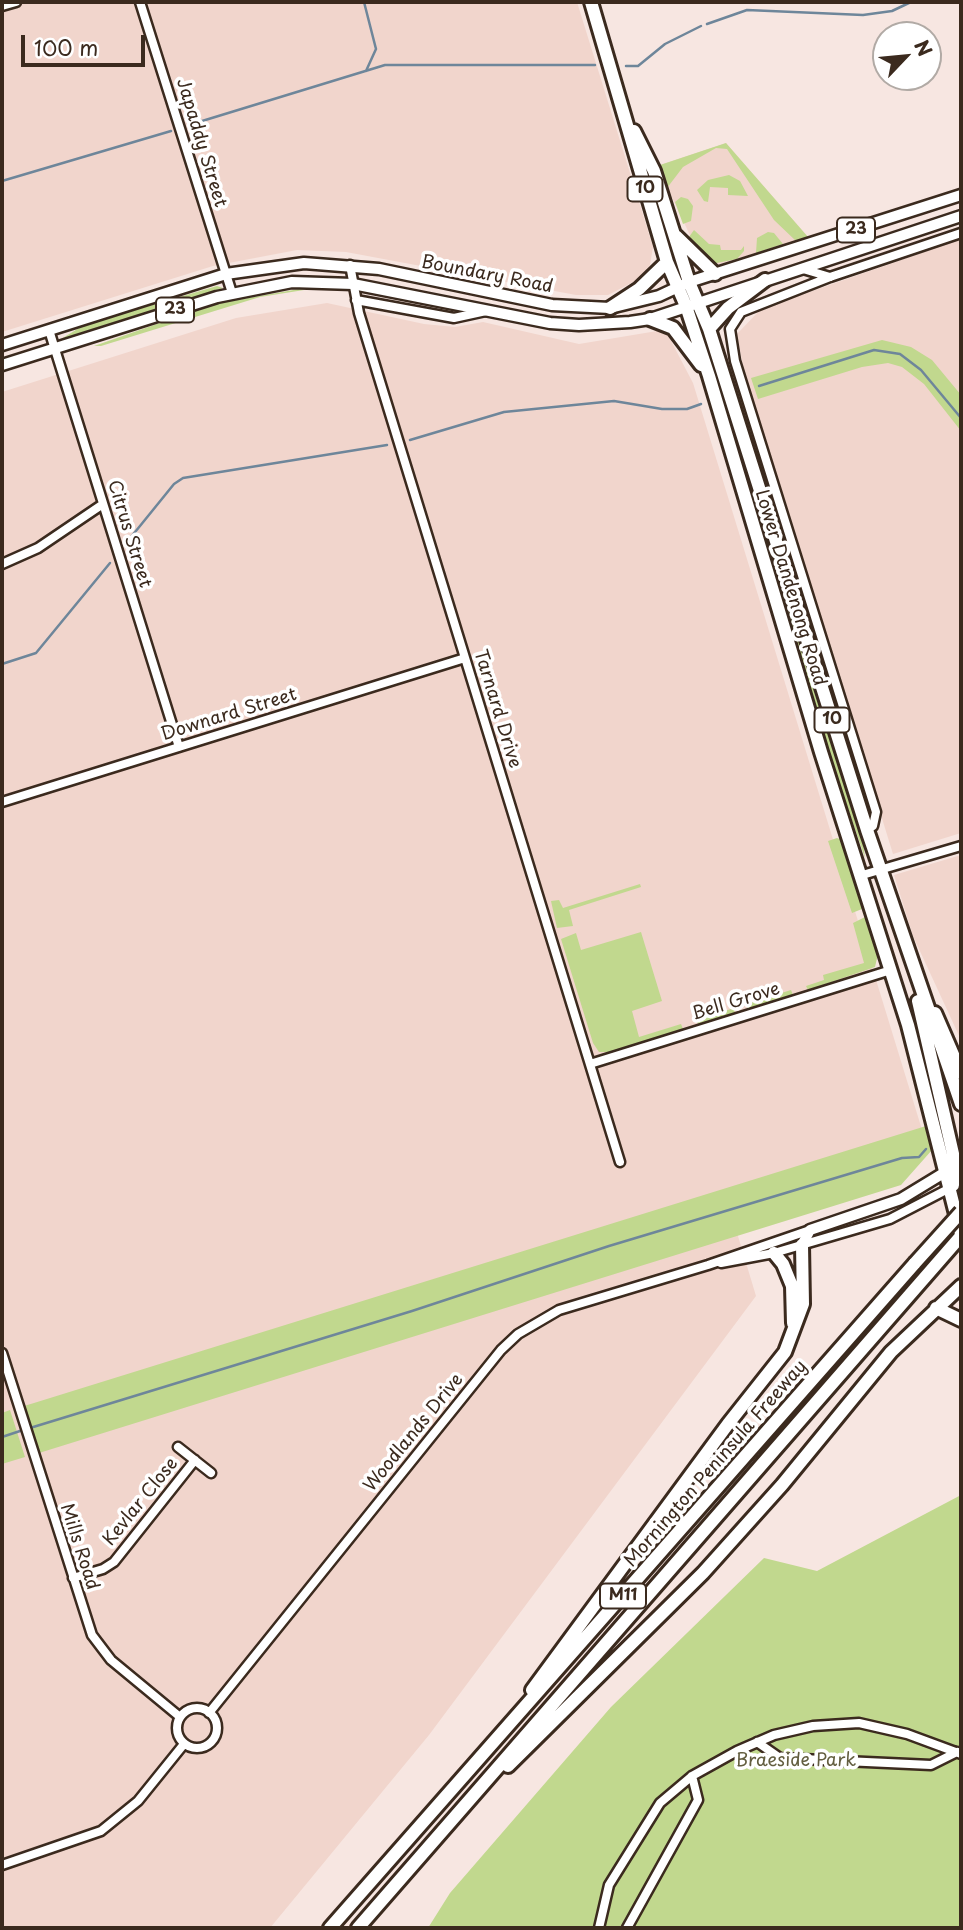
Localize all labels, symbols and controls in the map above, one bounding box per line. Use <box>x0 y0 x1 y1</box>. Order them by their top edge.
scale bar <box>24 21 149 65</box>
north arrow <box>872 21 942 91</box>
text: 100 m <box>34 31 98 63</box>
text: N <box>908 35 940 61</box>
street label: Japaddy Street <box>171 76 231 210</box>
road number: 10 <box>628 176 662 202</box>
road number: 23 <box>837 218 875 242</box>
street label: Boundary Road <box>419 252 555 298</box>
road number: 23 <box>156 298 194 322</box>
street label: Citrus Street <box>102 478 156 590</box>
street label: Lower Dandenong Road <box>750 487 830 689</box>
street label: Tarnard Drive <box>469 647 525 771</box>
street label: Downard Street <box>158 684 300 746</box>
road number: 10 <box>814 708 850 733</box>
street label: Bell Grove <box>689 978 783 1026</box>
street label: Mornington Peninsula Freeway <box>620 1356 812 1572</box>
street label: Woodlands Drive <box>360 1370 468 1496</box>
street label: Kevlar Close <box>99 1454 183 1550</box>
street label: Mills Road <box>55 1501 103 1593</box>
road number: M11 <box>600 1584 646 1608</box>
park label: Braeside Park <box>736 1750 856 1772</box>

